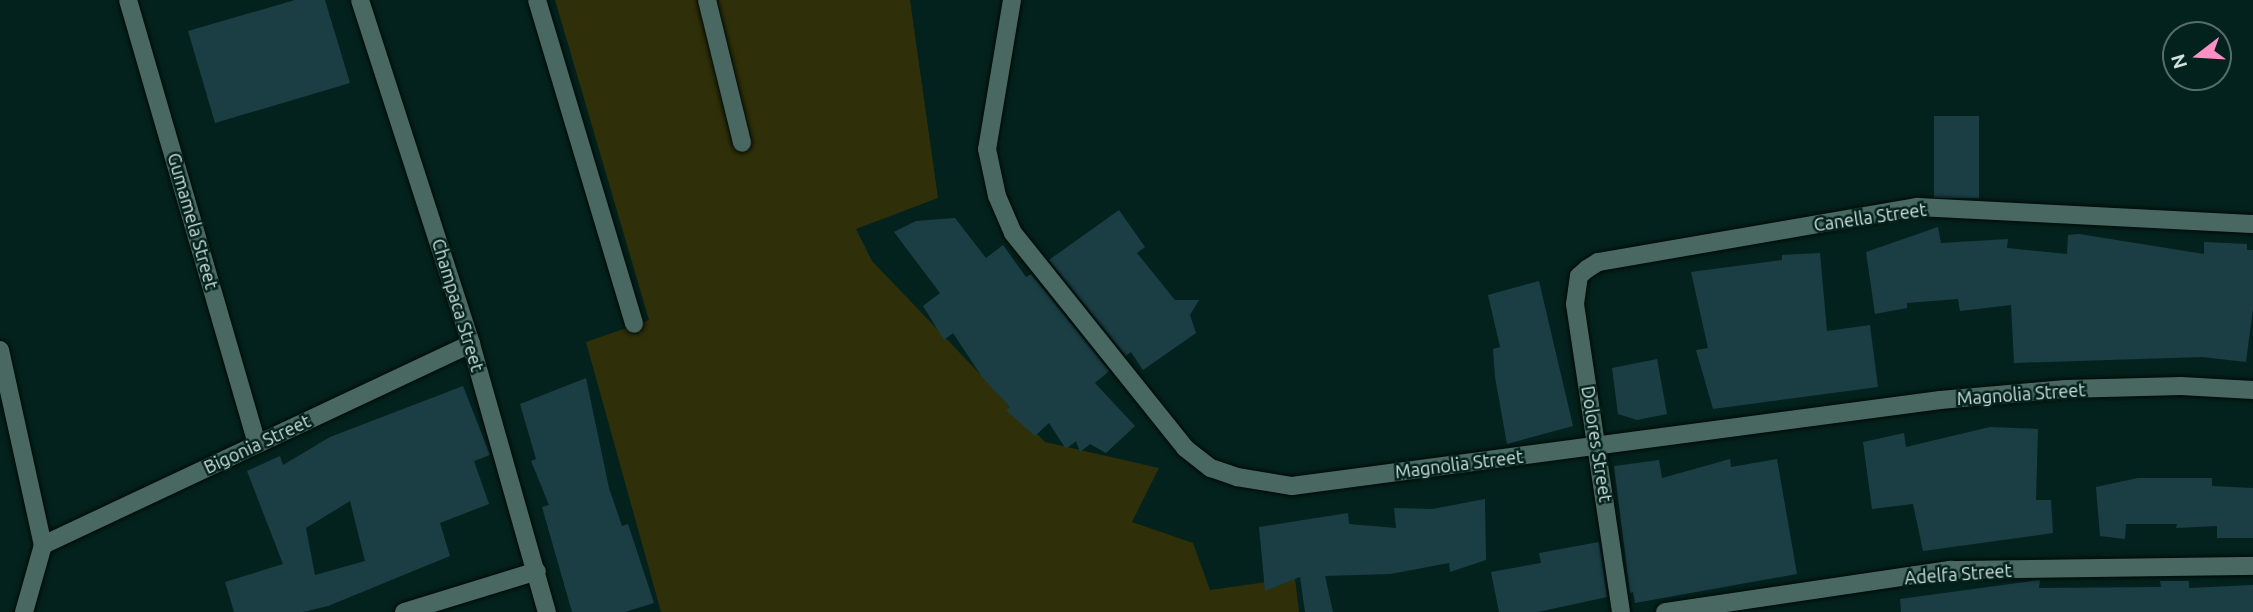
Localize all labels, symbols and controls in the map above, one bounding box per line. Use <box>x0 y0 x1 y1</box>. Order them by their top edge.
north arrow <box>2162 21 2232 91</box>
text: N <box>2166 52 2191 72</box>
street label: Gumamela Street <box>163 150 223 292</box>
street label: Canella Street <box>1812 198 1928 236</box>
street label: Champaca Street <box>428 236 488 374</box>
street label: Magnolia Street <box>1956 379 2086 409</box>
street label: Dolores Street <box>1577 384 1617 504</box>
street label: Bigonia Street <box>200 410 314 478</box>
street label: Magnolia Street <box>1394 445 1524 483</box>
street label: Adelfa Street <box>1904 559 2012 589</box>

